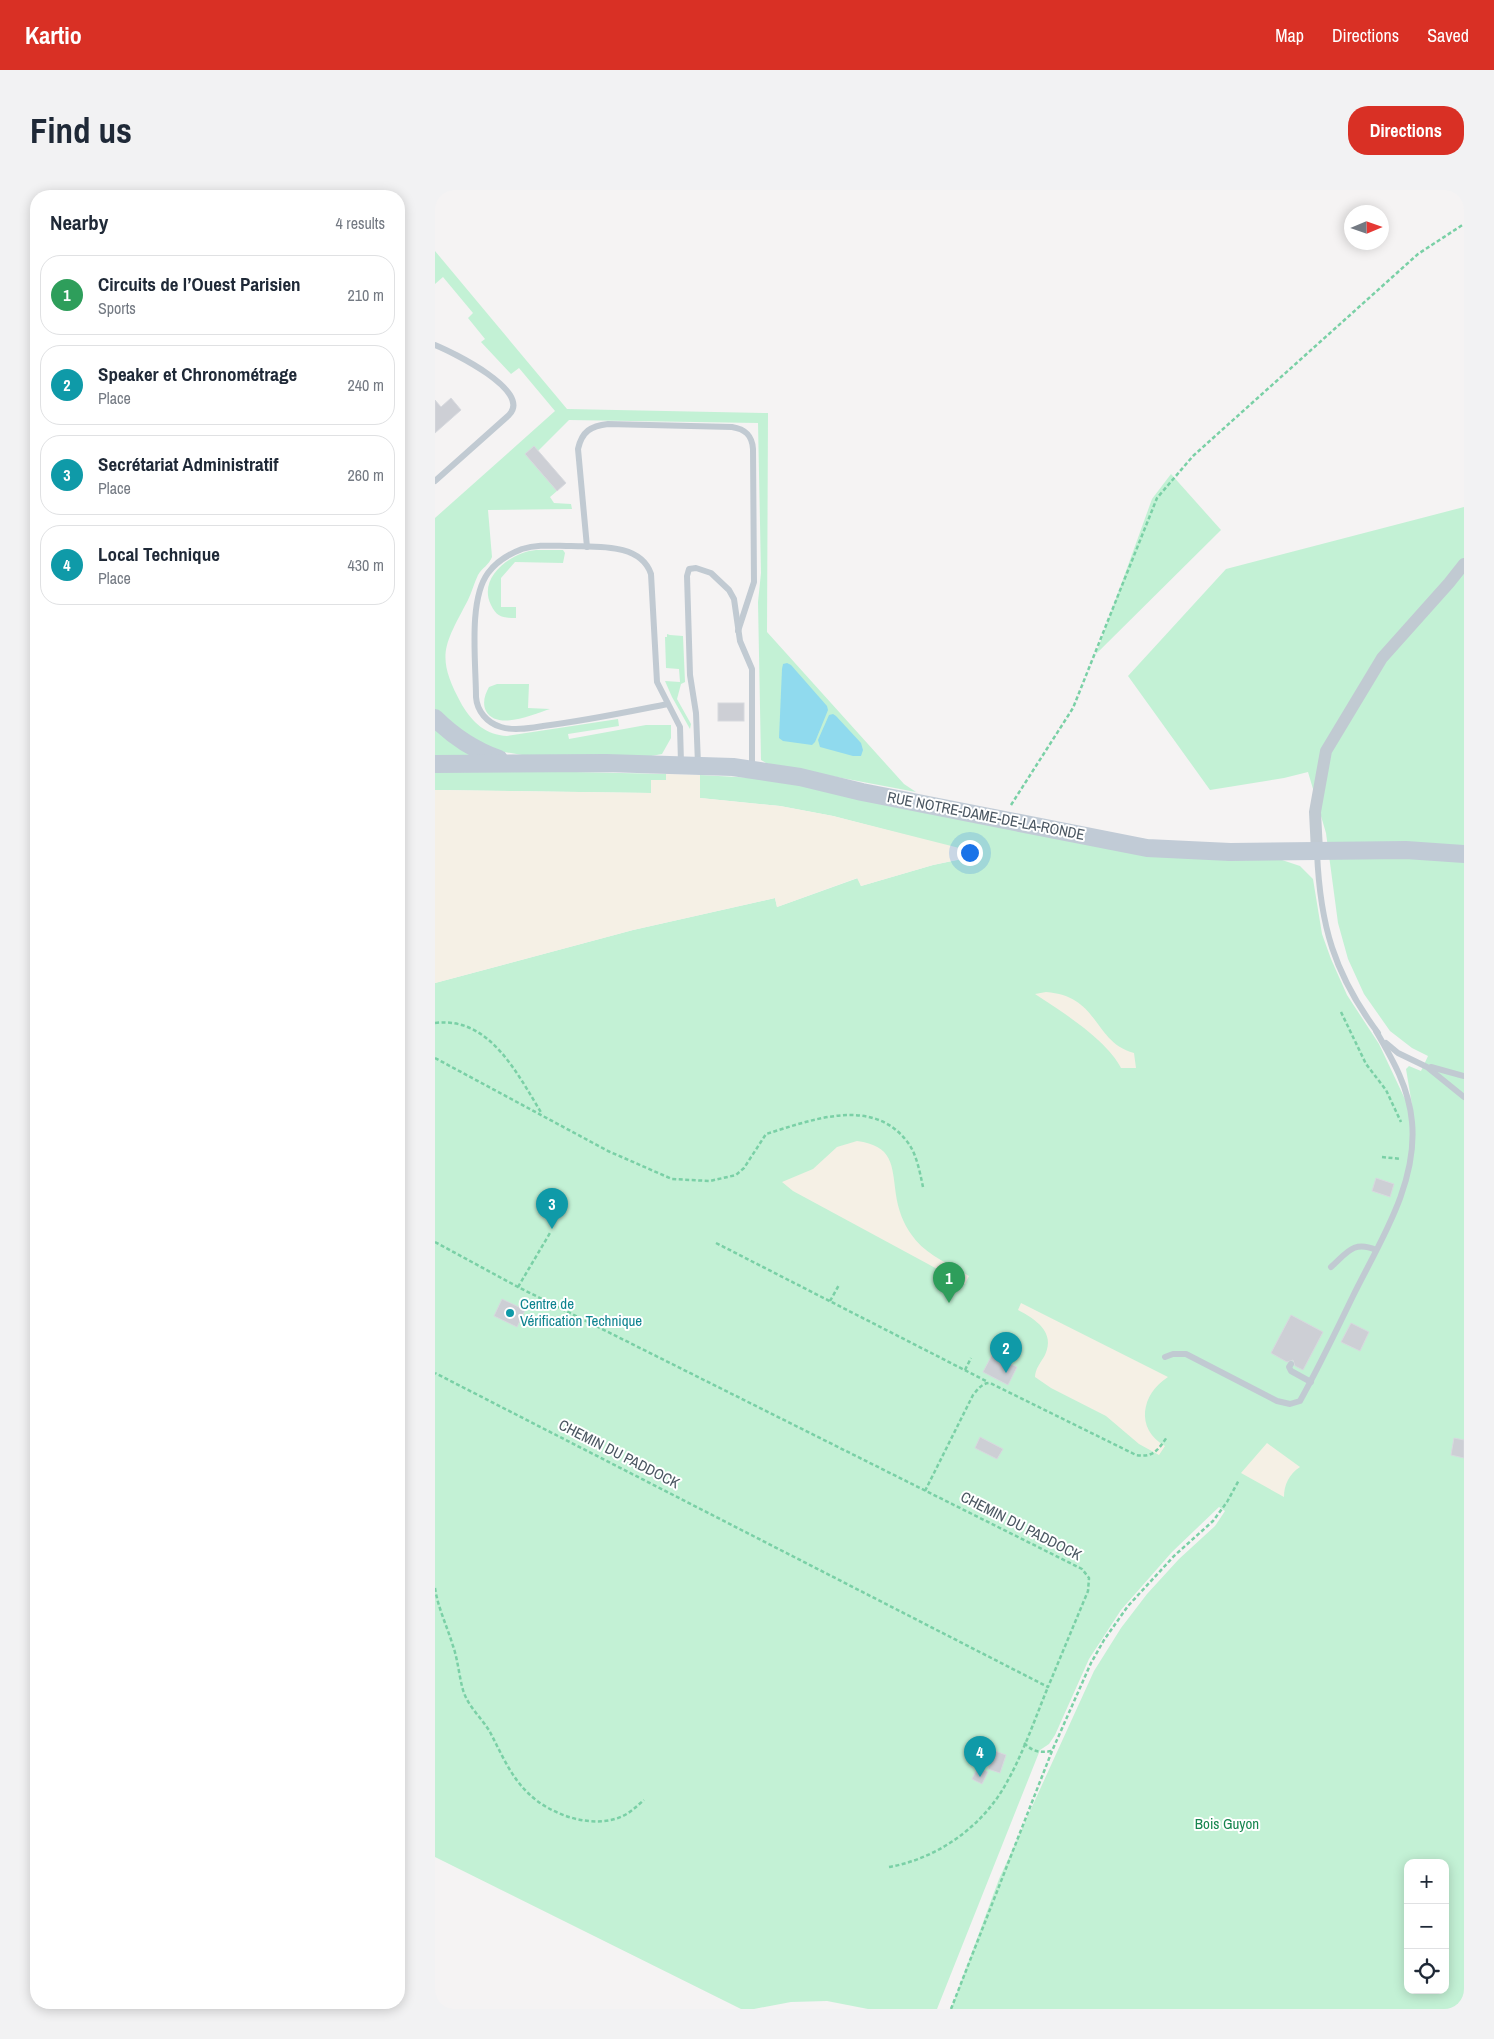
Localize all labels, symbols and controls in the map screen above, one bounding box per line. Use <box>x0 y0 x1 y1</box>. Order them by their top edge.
text: Kartio <box>25 19 82 51</box>
text: Map <box>1275 23 1304 48</box>
text: Directions <box>1332 23 1399 48</box>
text: Saved <box>1427 23 1469 48</box>
button: Directions <box>1348 106 1464 155</box>
text: Find us <box>30 107 132 154</box>
north arrow <box>1344 205 1389 250</box>
text: Nearby <box>50 208 108 237</box>
text: 4 results <box>335 212 385 234</box>
text: Circuits de l’Ouest Parisien <box>98 271 301 297</box>
text: 1 <box>63 284 71 306</box>
text: 210 m <box>348 284 384 306</box>
text: Sports <box>98 297 136 319</box>
text: Speaker et Chronométrage <box>98 361 297 387</box>
text: 2 <box>63 374 71 396</box>
text: 240 m <box>348 374 384 396</box>
text: Place <box>98 387 131 409</box>
text: Secrétariat Administratif <box>98 451 278 477</box>
text: 3 <box>63 464 71 486</box>
text: 260 m <box>348 464 384 486</box>
text: Place <box>98 477 131 499</box>
text: Local Technique <box>98 541 220 567</box>
text: 4 <box>63 554 71 576</box>
text: 430 m <box>348 554 384 576</box>
text: Place <box>98 567 131 589</box>
street label: RUE NOTRE-DAME-DE-LA-RONDE <box>885 786 1087 845</box>
your location <box>957 840 983 866</box>
pin: 3 <box>536 1188 568 1229</box>
pin: 1 <box>933 1262 965 1303</box>
place label: Centre de Vérification Technique <box>520 1293 642 1331</box>
marker: Centre de Vérification Technique <box>504 1307 516 1319</box>
pin: 2 <box>990 1332 1022 1373</box>
street label: CHEMIN DU PADDOCK <box>555 1414 684 1493</box>
street label: CHEMIN DU PADDOCK <box>957 1486 1086 1565</box>
pin: 4 <box>964 1736 996 1777</box>
park label: Bois Guyon <box>1195 1813 1259 1834</box>
map controls <box>1404 1859 1449 1994</box>
button: + <box>1404 1859 1449 1904</box>
button: − <box>1404 1904 1449 1949</box>
button: locate <box>1404 1949 1449 1994</box>

